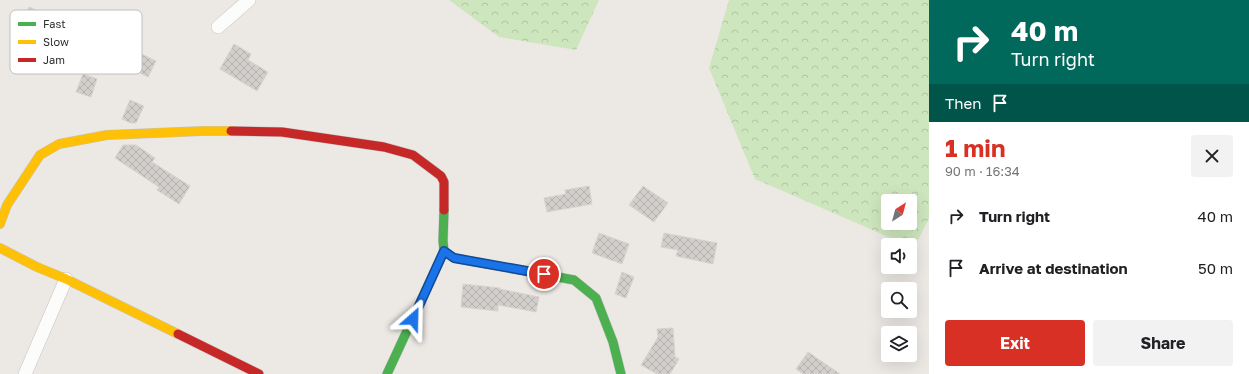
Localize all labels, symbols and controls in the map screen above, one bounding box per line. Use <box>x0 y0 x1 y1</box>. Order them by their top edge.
legend <box>10 10 142 74</box>
text: 40 m <box>1011 14 1078 47</box>
icon: right <box>945 16 997 68</box>
text: Fast <box>43 17 66 30</box>
text: Slow <box>43 35 69 48</box>
text: Turn right <box>1011 48 1095 70</box>
text: Jam <box>43 53 65 66</box>
icon: arrive <box>989 92 1011 114</box>
text: Then <box>945 94 981 112</box>
text: 1 min <box>945 133 1005 162</box>
button: close <box>1191 135 1233 177</box>
text: 90 m · 16:34 <box>945 163 1020 179</box>
north arrow <box>881 194 917 230</box>
map controls <box>881 194 917 362</box>
icon: right <box>945 205 967 227</box>
text: Turn right <box>979 207 1050 225</box>
text: 40 m <box>1198 207 1233 225</box>
button: sound <box>881 238 917 274</box>
pin <box>527 257 561 291</box>
icon: arrive <box>945 257 967 279</box>
text: Arrive at destination <box>979 259 1128 277</box>
text: 50 m <box>1198 259 1233 277</box>
icon: arrive <box>533 263 555 285</box>
button: search <box>881 282 917 318</box>
position arrow <box>392 298 434 340</box>
button: Exit <box>945 320 1085 366</box>
button: Share <box>1093 320 1233 366</box>
button: layers <box>881 326 917 362</box>

